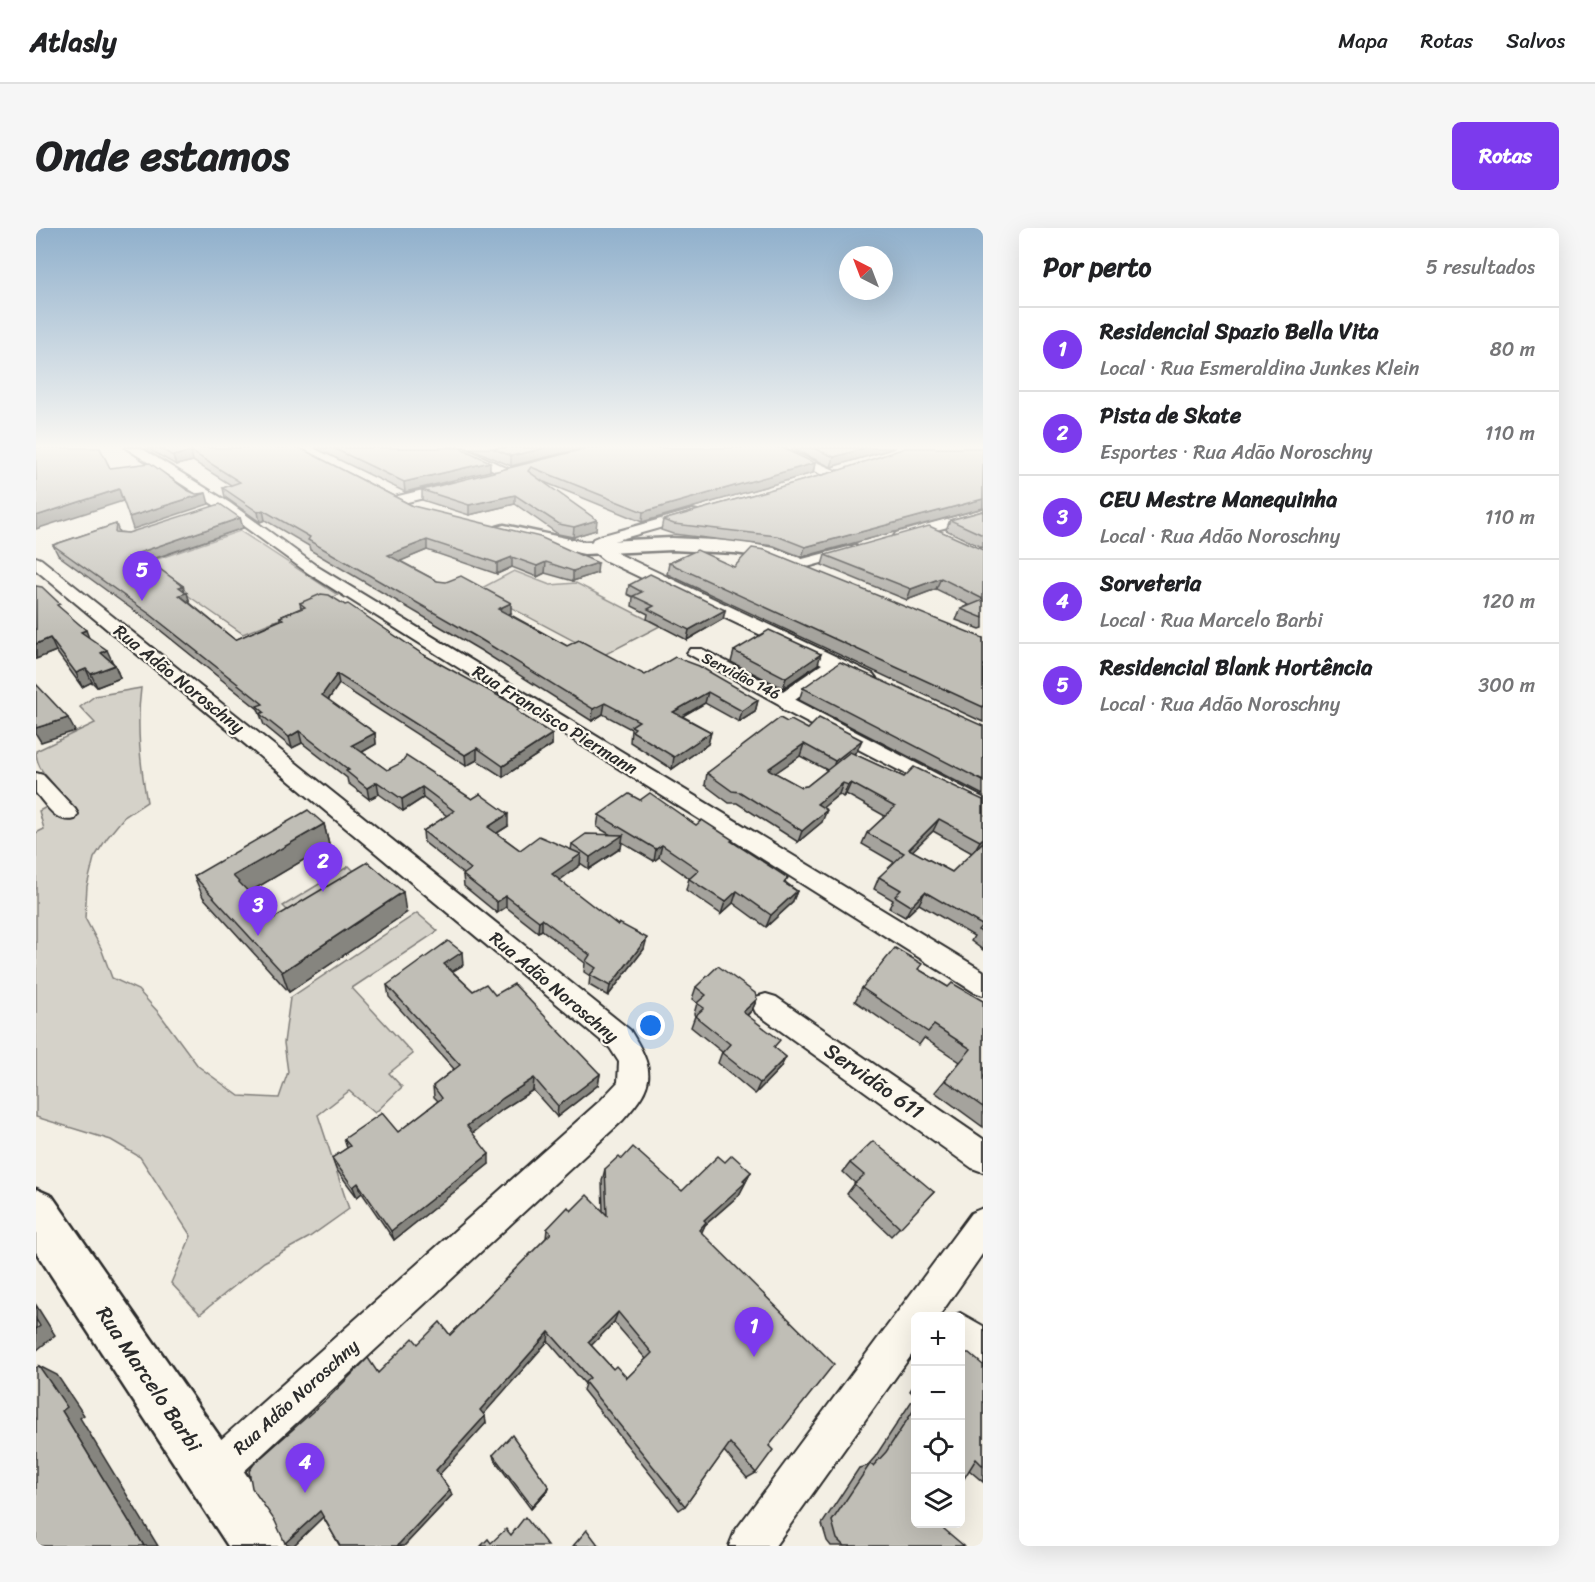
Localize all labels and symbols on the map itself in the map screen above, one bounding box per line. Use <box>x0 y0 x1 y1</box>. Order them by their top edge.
north arrow <box>839 246 893 300</box>
pin: 5 <box>122 552 162 601</box>
street label: Rua Adão Noroschny <box>106 616 252 743</box>
street label: Servidão 146 <box>697 645 785 707</box>
street label: Rua Francisco Piermann <box>466 656 644 784</box>
pin: 2 <box>304 842 342 892</box>
pin: 3 <box>238 886 278 936</box>
street label: Rua Adão Noroschny <box>482 923 627 1052</box>
your location <box>636 1011 665 1040</box>
street label: Servidão 611 <box>816 1032 932 1130</box>
street label: Rua Marcelo Barbi <box>86 1298 213 1461</box>
pin: 1 <box>734 1308 774 1357</box>
street label: Rua Adão Noroschny <box>225 1331 367 1463</box>
pin: 4 <box>286 1444 324 1493</box>

